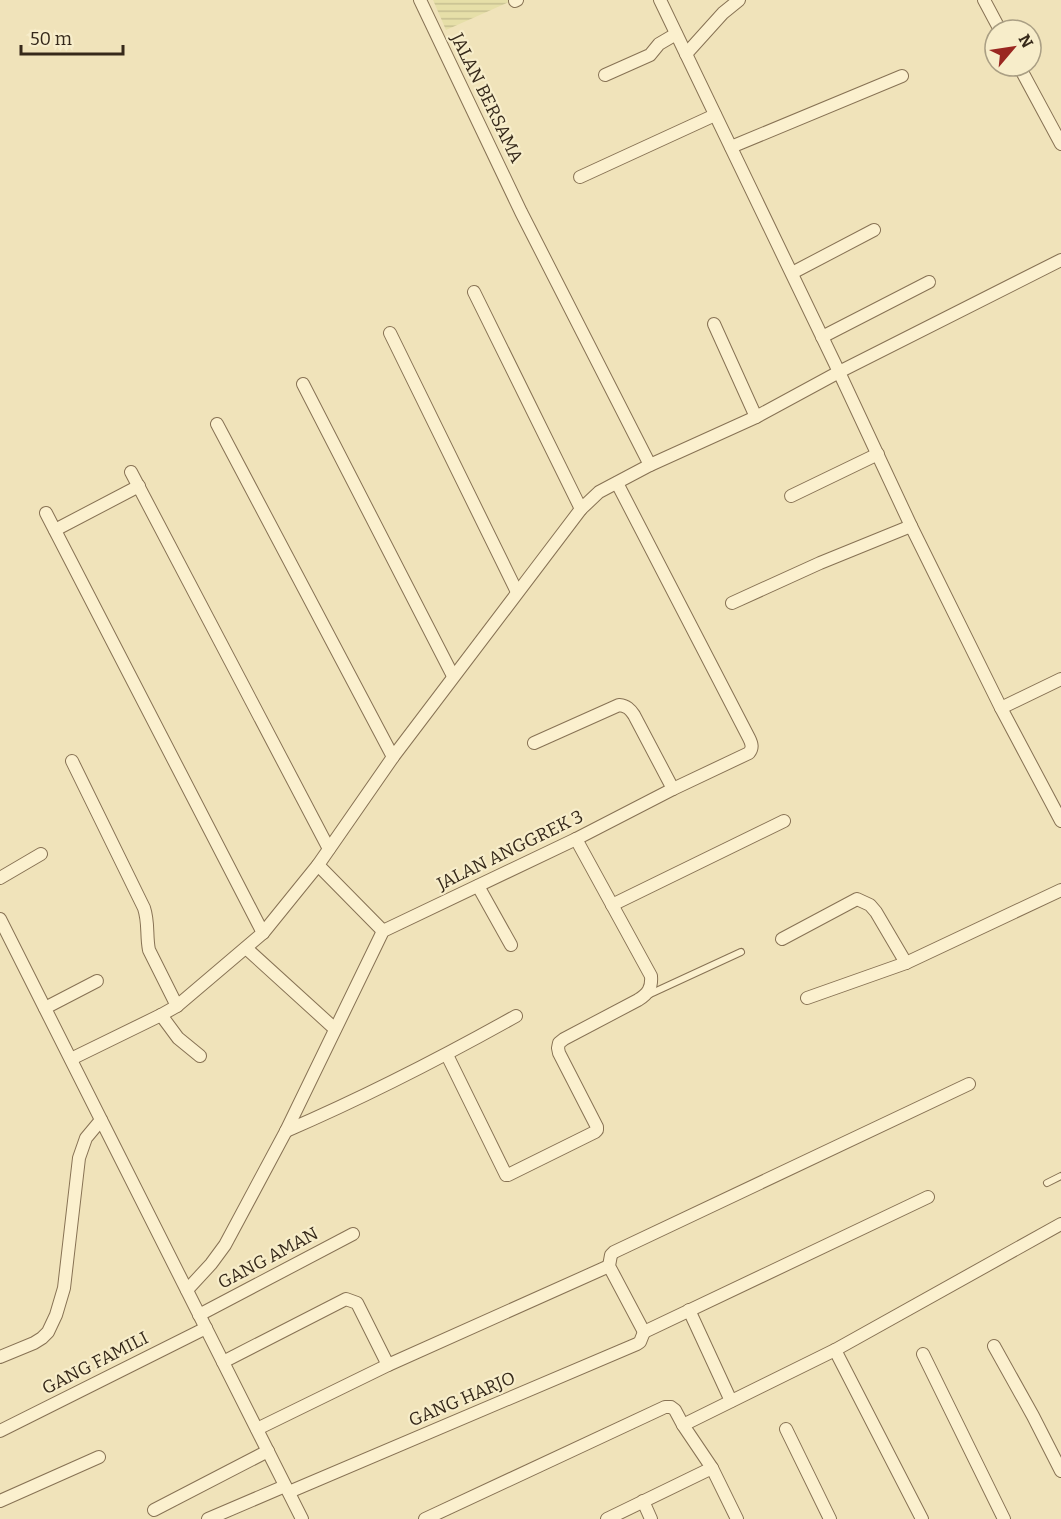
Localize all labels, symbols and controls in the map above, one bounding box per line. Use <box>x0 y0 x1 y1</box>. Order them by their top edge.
scale bar <box>21 18 123 56</box>
north arrow <box>983 18 1043 78</box>
text: 50 m <box>30 28 72 50</box>
street label: JALAN BERSAMA <box>446 29 528 167</box>
text: N <box>1014 31 1037 51</box>
street label: JALAN ANGGREK 3 <box>433 805 587 895</box>
street label: GANG AMAN <box>214 1222 322 1294</box>
street label: GANG FAMILI <box>38 1327 152 1399</box>
street label: GANG HARJO <box>405 1367 519 1431</box>

